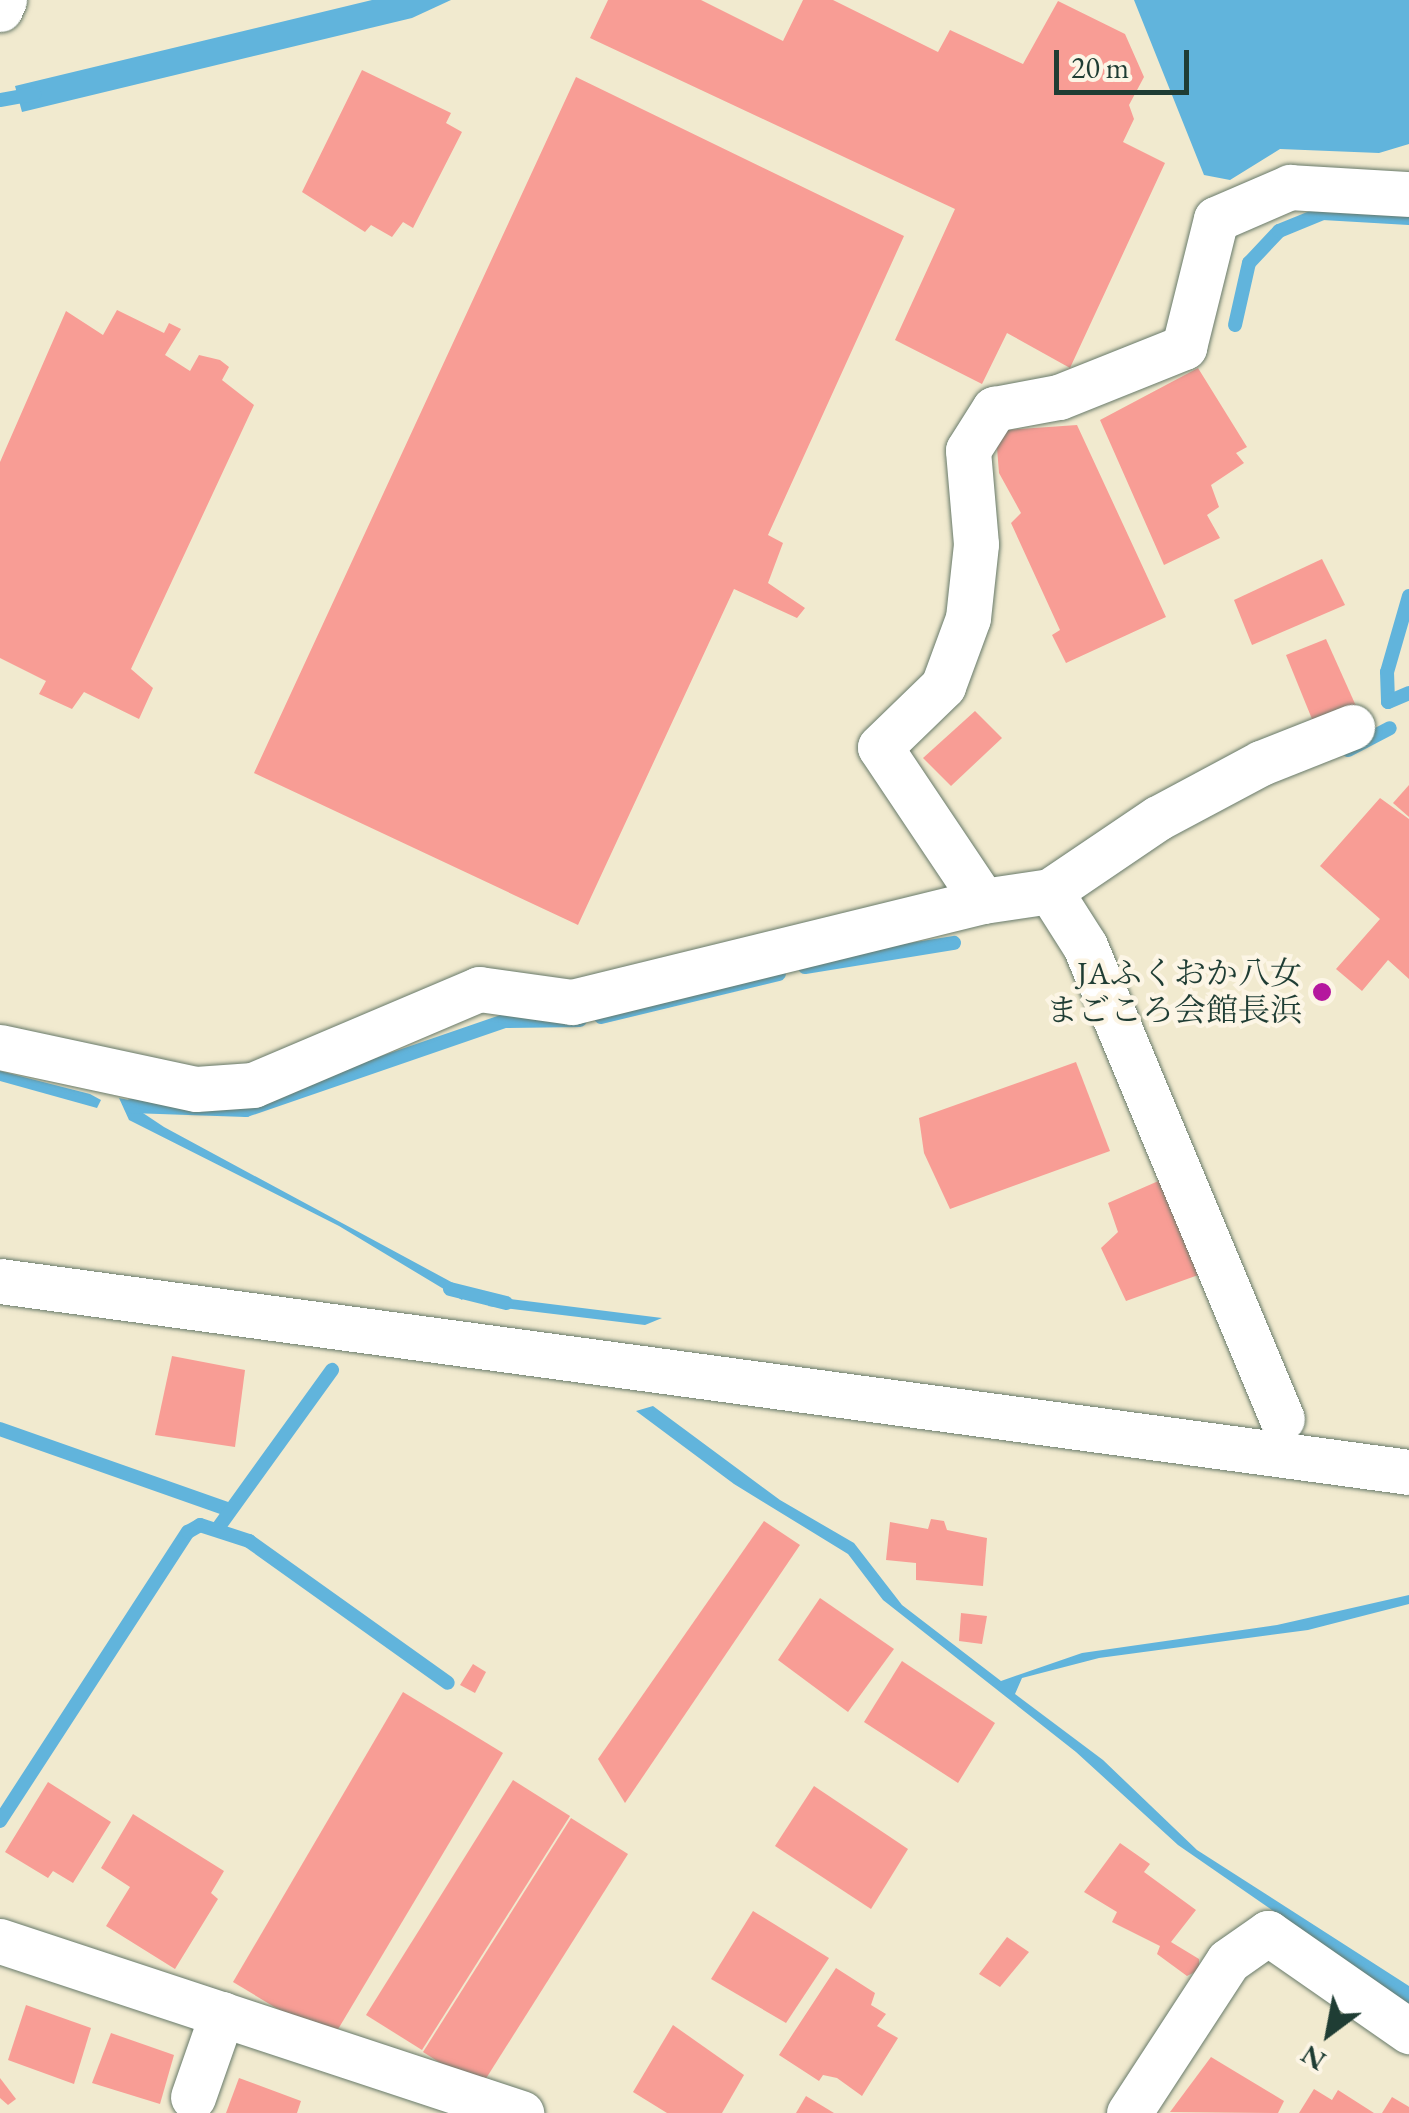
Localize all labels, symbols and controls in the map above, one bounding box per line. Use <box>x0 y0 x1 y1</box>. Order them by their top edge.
scale bar <box>1059 30 1194 92</box>
text: 20 m <box>1071 48 1129 87</box>
place label: JAふくおか八女 まごころ会館長浜 <box>1046 955 1302 1030</box>
marker: JAふくおか八女 まごころ会館長浜 <box>1311 981 1333 1003</box>
north arrow <box>1279 1983 1379 2083</box>
text: N <box>1294 2037 1332 2080</box>

